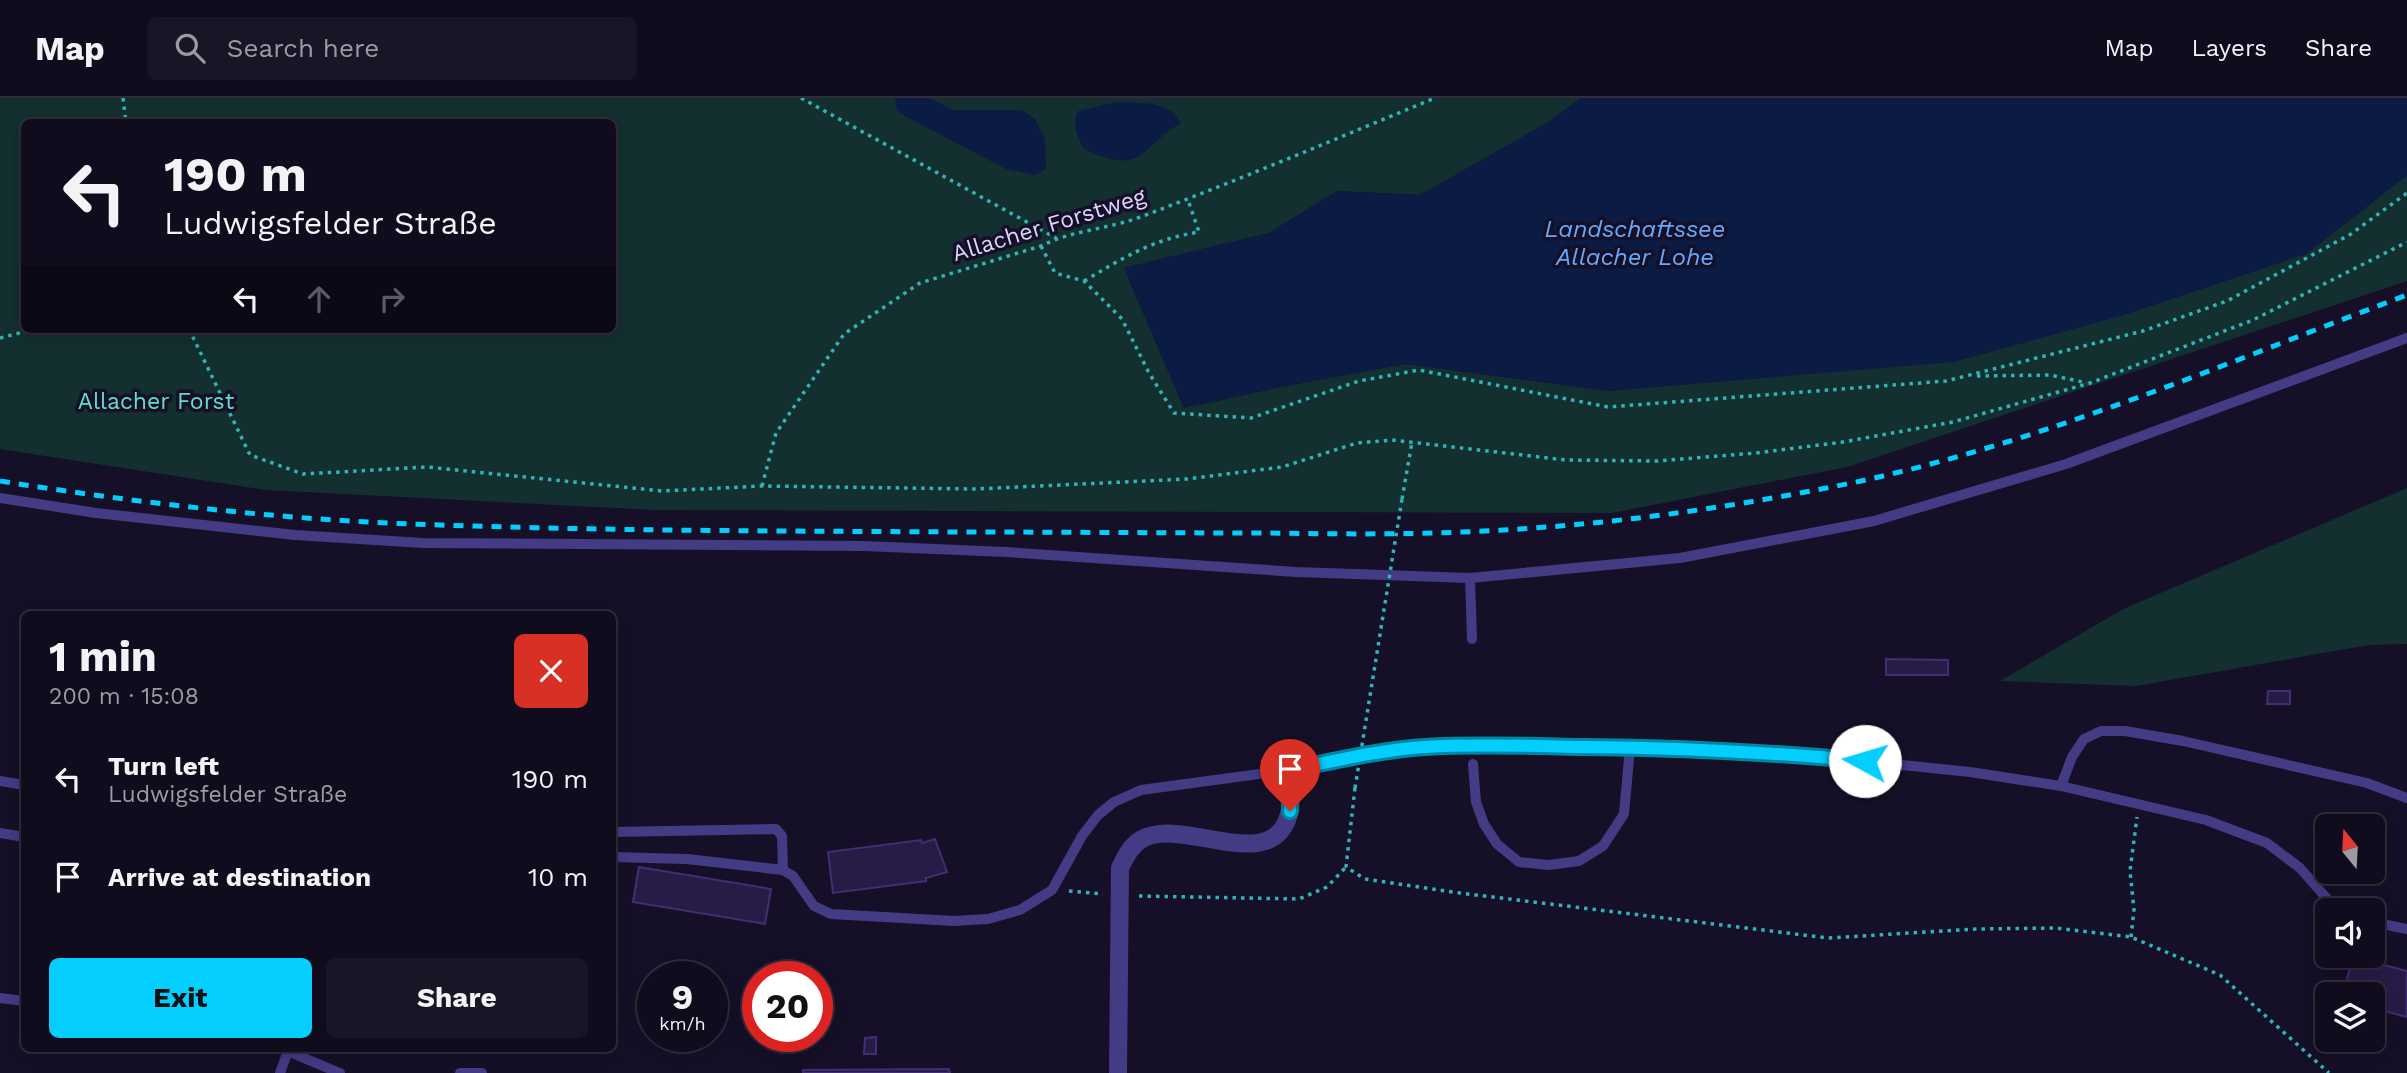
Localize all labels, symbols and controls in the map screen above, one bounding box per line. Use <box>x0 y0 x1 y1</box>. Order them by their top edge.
search box <box>147 17 637 80</box>
text: Map <box>35 29 105 68</box>
icon: search <box>171 29 209 67</box>
text: Search here <box>227 33 379 63</box>
text: Map <box>2105 34 2153 62</box>
text: Layers <box>2191 34 2267 62</box>
text: Share <box>2305 34 2372 62</box>
text: 190 m <box>164 145 307 203</box>
icon: left <box>49 147 140 238</box>
street label: Allacher Forstweg <box>949 182 1150 267</box>
text: Ludwigsfelder Straße <box>164 204 497 242</box>
water label: Landschaftssee Allacher Lohe <box>1545 215 1725 271</box>
icon: left <box>227 280 265 318</box>
icon: ahead <box>300 280 338 318</box>
icon: right <box>373 280 411 318</box>
park label: Allacher Forst <box>78 388 235 415</box>
text: 1 min <box>49 632 157 681</box>
button: close <box>514 634 588 708</box>
text: 200 m · 15:08 <box>49 683 199 710</box>
position arrow <box>1828 724 1902 798</box>
pin <box>1260 739 1320 811</box>
icon: arrive <box>1271 750 1309 788</box>
text: Turn left <box>108 751 219 781</box>
icon: left <box>49 760 87 798</box>
text: 190 m <box>512 764 588 794</box>
text: Ludwigsfelder Straße <box>108 781 347 808</box>
north arrow <box>2315 814 2385 884</box>
map controls <box>2315 814 2385 1052</box>
icon: arrive <box>49 858 87 896</box>
text: Arrive at destination <box>108 862 371 892</box>
text: 10 m <box>528 862 588 892</box>
button: sound <box>2315 898 2385 968</box>
button: Exit <box>49 958 312 1038</box>
button: Share <box>326 958 588 1038</box>
speed limit sign: 20 <box>742 961 833 1052</box>
text: 9 <box>672 976 693 1018</box>
button: layers <box>2315 982 2385 1052</box>
text: km/h <box>659 1013 706 1034</box>

